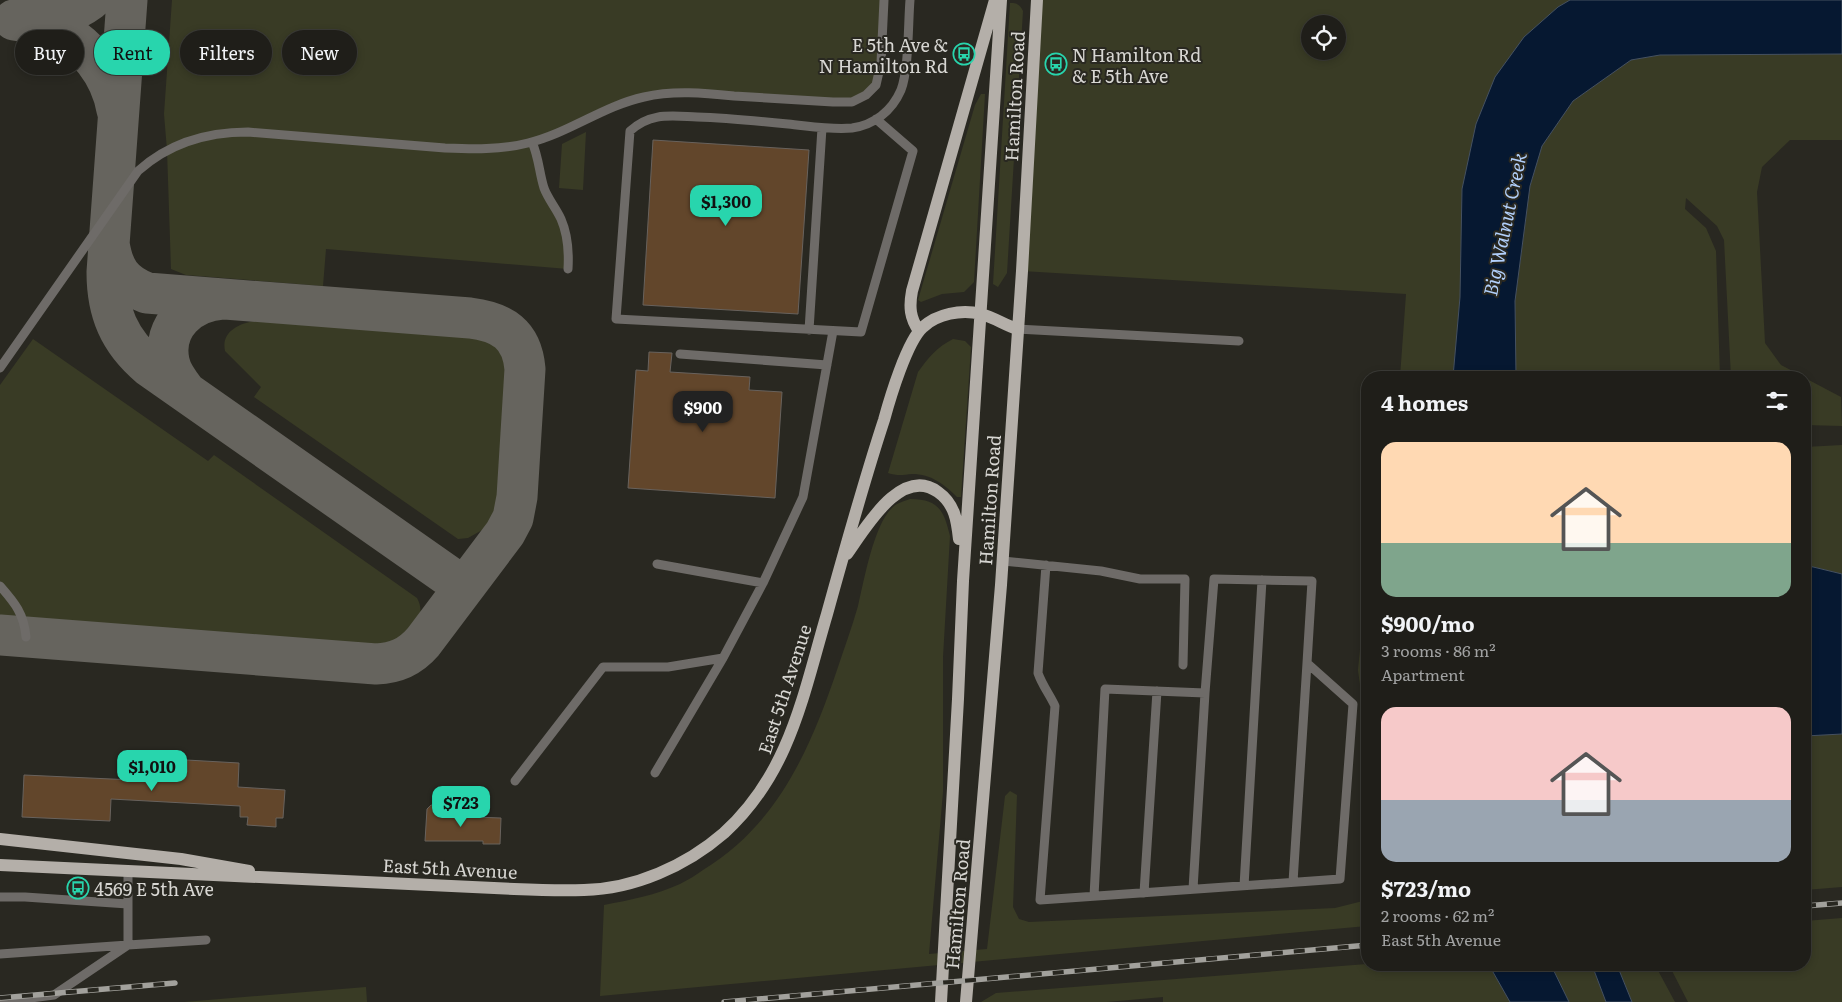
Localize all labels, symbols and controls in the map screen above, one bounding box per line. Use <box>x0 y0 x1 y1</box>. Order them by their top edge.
map controls <box>1301 15 1346 60</box>
button: locate <box>1301 15 1346 60</box>
chip: Buy <box>15 30 84 75</box>
chip: Rent <box>94 30 170 75</box>
chip: Filters <box>180 30 272 75</box>
chip: New <box>282 30 357 75</box>
street label: Hamilton Road <box>997 30 1031 162</box>
place label: E 5th Ave & N Hamilton Rd <box>819 31 948 79</box>
place label: N Hamilton Rd & E 5th Ave <box>1072 41 1201 89</box>
bus stop icon: E 5th Ave & N Hamilton Rd <box>952 42 976 66</box>
bus stop icon: N Hamilton Rd & E 5th Ave <box>1044 52 1068 76</box>
water label: Big Walnut Creek <box>1475 149 1533 298</box>
pin: $1,300 <box>685 184 767 227</box>
text: $1,300 <box>701 189 751 213</box>
text: 4 homes <box>1381 386 1468 417</box>
icon: filters <box>1763 387 1791 415</box>
pin: $900 <box>673 390 733 433</box>
text: $900 <box>684 395 722 419</box>
street label: Hamilton Road <box>971 434 1007 566</box>
icon: home <box>1541 474 1631 564</box>
text: $900/mo <box>1381 607 1475 638</box>
street label: East 5th Avenue <box>750 621 818 757</box>
text: 3 rooms · 86 m² <box>1381 638 1496 662</box>
text: Apartment <box>1381 662 1465 686</box>
icon: home <box>1541 739 1631 829</box>
pin: $1,010 <box>111 750 193 792</box>
text: $1,010 <box>128 754 176 778</box>
pin: $723 <box>431 786 491 828</box>
text: $723 <box>443 790 479 814</box>
street label: Hamilton Road <box>938 838 976 970</box>
street label: East 5th Avenue <box>382 851 518 885</box>
text: $723/mo <box>1381 872 1471 903</box>
place label: 4569 E 5th Ave <box>94 875 214 902</box>
bus stop icon: 4569 E 5th Ave <box>66 876 90 900</box>
text: 2 rooms · 62 m² <box>1381 903 1494 927</box>
text: East 5th Avenue <box>1381 927 1501 951</box>

